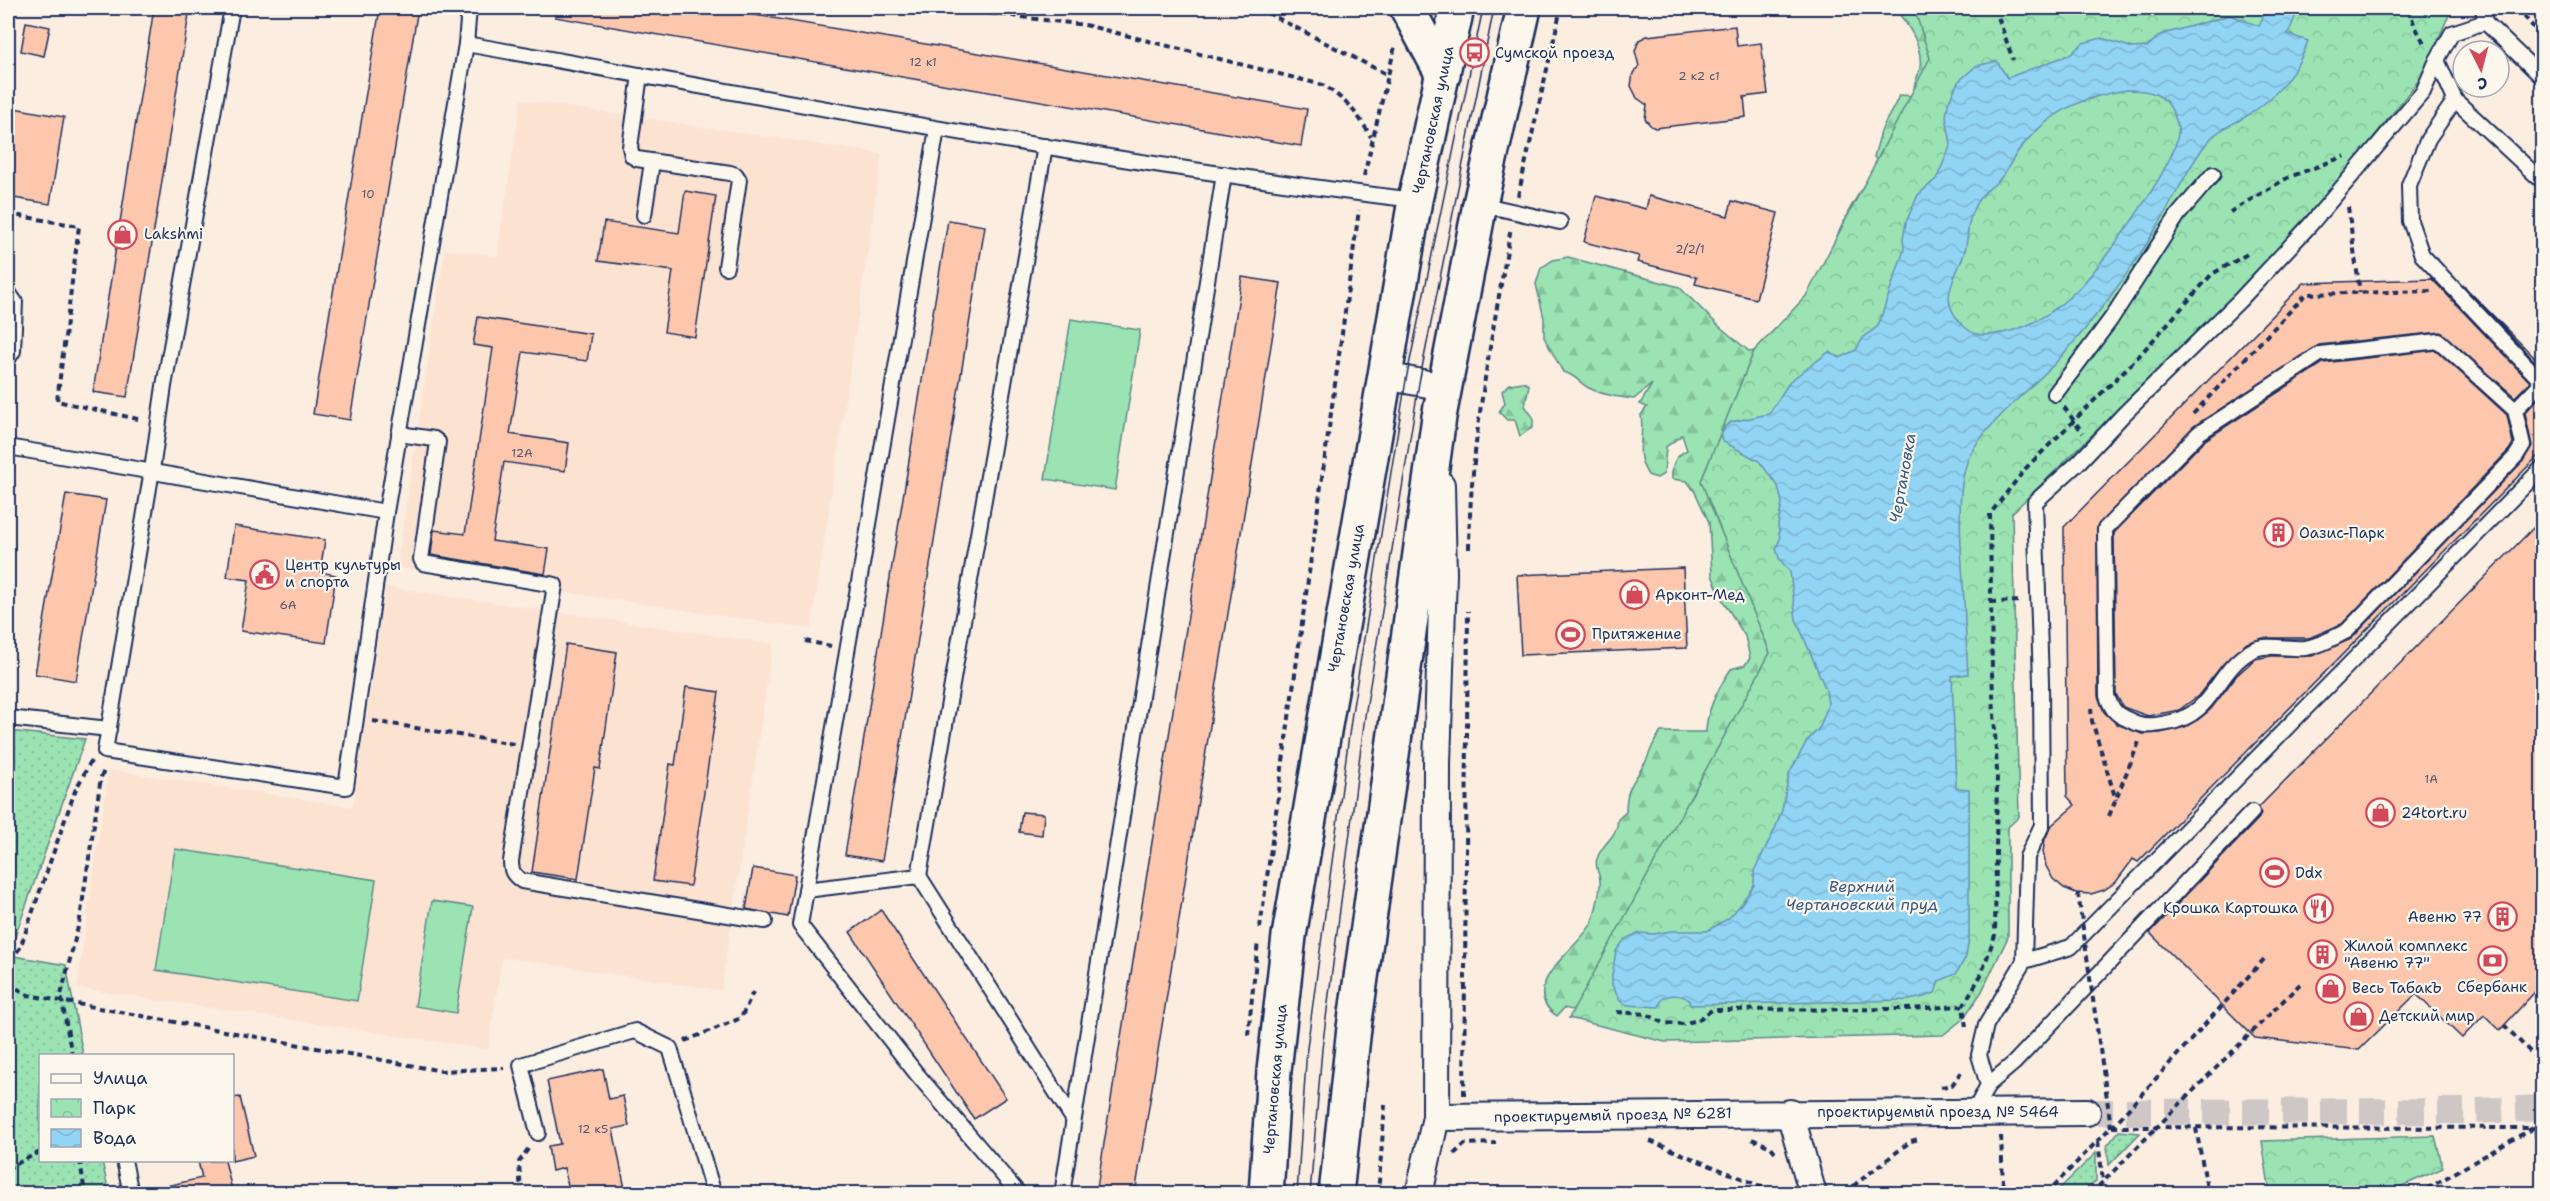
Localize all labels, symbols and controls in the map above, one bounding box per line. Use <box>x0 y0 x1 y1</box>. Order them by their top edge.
bus stop icon: Сумской проезд <box>1458 37 1490 69</box>
north arrow <box>2451 39 2511 99</box>
place label: Сумской проезд <box>1495 43 1615 63</box>
street label: Чертановская улица <box>1408 44 1459 196</box>
house number: 12 к1 <box>909 54 937 70</box>
house number: 2 к2 с1 <box>1678 68 1720 84</box>
text: С <box>2476 72 2489 94</box>
house number: 10 <box>361 186 375 202</box>
shop icon: Lakshmi <box>107 218 139 250</box>
place label: Lakshmi <box>144 224 203 244</box>
house number: 2/2/1 <box>1675 241 1705 257</box>
water label: Чертановка <box>1884 431 1921 525</box>
house number: 12А <box>511 445 533 461</box>
building icon: Оазис-Парк <box>2262 517 2294 549</box>
street label: Чертановская улица <box>1323 521 1369 674</box>
place label: Оазис-Парк <box>2299 523 2384 543</box>
place label: Центр культуры и спорта <box>285 555 401 592</box>
public building icon: Центр культуры и спорта <box>248 558 280 590</box>
shop icon: Арконт-Мед <box>1618 579 1650 611</box>
place label: Арконт-Мед <box>1655 585 1745 605</box>
house number: 6А <box>279 597 297 613</box>
sports icon: Притяжение <box>1555 618 1587 650</box>
place label: Притяжение <box>1592 624 1682 644</box>
house number: 1А <box>2424 771 2438 787</box>
shop icon: 24tort.ru <box>2364 797 2396 829</box>
place label: 24tort.ru <box>2401 803 2467 823</box>
sports icon: Ddx <box>2258 857 2290 889</box>
place label: Ddx <box>2295 863 2322 883</box>
water label: Верхний Чертановский пруд <box>1786 876 1938 915</box>
restaurant icon: Крошка Картошка <box>2303 892 2335 924</box>
place label: Крошка Картошка <box>2163 898 2299 918</box>
building icon: Авеню 77 <box>2487 901 2519 933</box>
place label: Авеню 77 <box>2408 907 2482 927</box>
place label: Жилой комплекс "Авеню 77" <box>2344 936 2468 973</box>
building icon: Жилой комплекс "Авеню 77" <box>2307 939 2339 971</box>
bank icon: Сбербанк <box>2476 944 2508 976</box>
shop icon: Весь ТабакЪ <box>2315 972 2347 1004</box>
place label: Сбербанк <box>2457 977 2527 997</box>
place label: Весь ТабакЪ <box>2352 978 2442 998</box>
shop icon: Детский мир <box>2342 1000 2374 1032</box>
street label: Чертановская улица <box>1258 1002 1292 1155</box>
place label: Детский мир <box>2379 1006 2475 1026</box>
legend <box>39 1054 234 1162</box>
text: Улица <box>93 1066 147 1090</box>
text: Парк <box>93 1096 136 1120</box>
street label: проектируемый проезд № 5464 <box>1817 1102 2059 1122</box>
street label: проектируемый проезд № 6281 <box>1494 1103 1732 1127</box>
house number: 12 к5 <box>578 1121 608 1137</box>
text: Вода <box>93 1126 136 1150</box>

